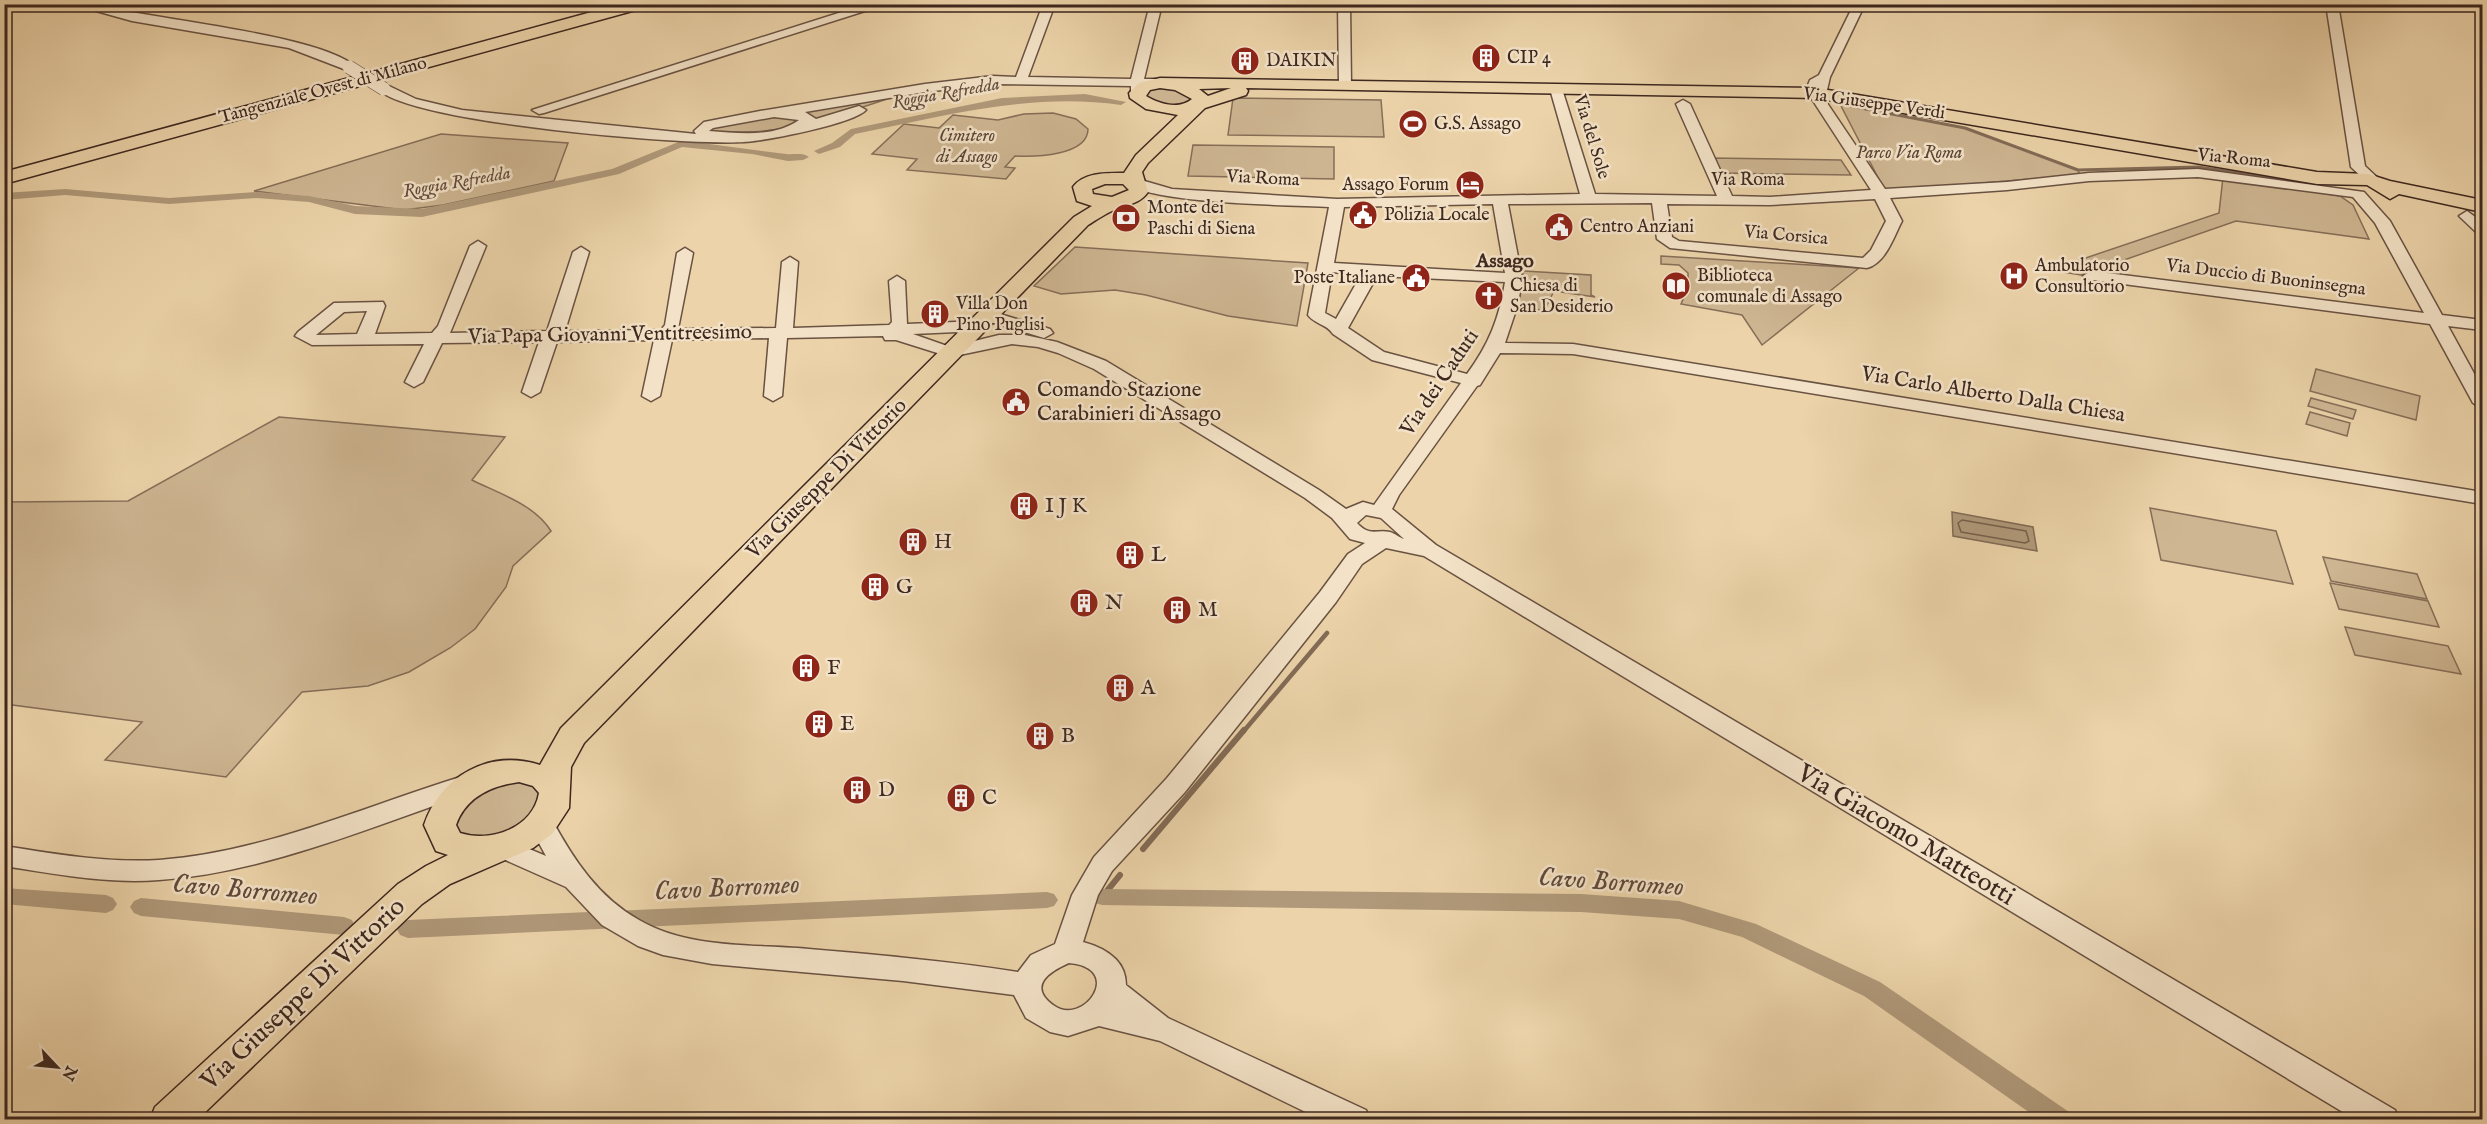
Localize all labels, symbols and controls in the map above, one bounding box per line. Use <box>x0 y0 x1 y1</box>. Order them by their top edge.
building icon: CIP 4 <box>1470 42 1502 74</box>
building icon: DAIKIN <box>1229 45 1261 77</box>
place label: CIP 4 <box>1507 47 1551 70</box>
place label: DAIKIN <box>1266 50 1337 73</box>
street label: Tangenziale Ovest di Milano <box>217 52 430 130</box>
water label: Roggia Refredda <box>890 73 1002 115</box>
street label: Via Giuseppe Verdi <box>1801 83 1947 125</box>
street label: Via del Sole <box>1567 91 1615 182</box>
sports icon: G.S. Assago <box>1397 108 1429 140</box>
place label: G.S. Assago <box>1434 113 1521 136</box>
park label: Cimitero di Assago <box>935 125 998 169</box>
park label: Parco Via Roma <box>1856 142 1962 165</box>
street label: Via Roma <box>2195 144 2272 174</box>
water label: Roggia Refredda <box>401 162 513 204</box>
street label: Via Roma <box>1225 166 1300 192</box>
hotel icon: Assago Forum <box>1454 169 1486 201</box>
street label: Via Roma <box>1710 169 1785 192</box>
place label: Assago Forum <box>1341 174 1449 197</box>
place label: Monte dei Paschi di Siena <box>1147 197 1256 241</box>
public building icon: Polizia Locale <box>1347 199 1379 231</box>
bank icon: Monte dei Paschi di Siena <box>1110 202 1142 234</box>
place label: Polizia Locale <box>1384 204 1490 227</box>
public building icon: Centro Anziani <box>1543 211 1575 243</box>
place label: Centro Anziani <box>1580 216 1694 239</box>
street label: Via Corsica <box>1742 221 1829 251</box>
district label: Assago <box>1475 249 1534 274</box>
street label: Via Duccio di Buoninsegna <box>2164 254 2367 302</box>
place label: Ambulatorio Consultorio <box>2034 255 2130 299</box>
hospital icon: Ambulatorio Consultorio <box>1998 260 2030 292</box>
public building icon: Poste Italiane <box>1400 262 1432 294</box>
place label: Biblioteca comunale di Assago <box>1697 265 1843 309</box>
place label: Poste Italiane <box>1294 267 1395 290</box>
library icon: Biblioteca comunale di Assago <box>1660 270 1692 302</box>
place label: Chiesa di San Desiderio <box>1510 275 1613 319</box>
church icon: Chiesa di San Desiderio <box>1473 280 1505 312</box>
place label: Villa Don Pino Puglisi <box>955 293 1045 337</box>
building icon: Villa Don Pino Puglisi <box>919 298 951 330</box>
street label: Via Papa Giovanni Ventitreesimo <box>467 319 752 351</box>
street label: Via dei Caduti <box>1394 324 1486 442</box>
street label: Via Carlo Alberto Dalla Chiesa <box>1858 361 2128 429</box>
place label: Comando Stazione Carabinieri di Assago <box>1037 377 1221 428</box>
public building icon: Comando Stazione Carabinieri di Assago <box>1000 386 1032 418</box>
street label: Via Giuseppe Di Vittorio <box>740 393 913 566</box>
building icon: I J K <box>1008 490 1040 522</box>
place label: I J K <box>1045 493 1088 520</box>
building icon: H <box>897 526 929 558</box>
place label: H <box>934 529 952 556</box>
building icon: L <box>1114 539 1146 571</box>
place label: L <box>1151 542 1166 569</box>
building icon: G <box>859 571 891 603</box>
place label: G <box>896 574 913 601</box>
building icon: N <box>1068 587 1100 619</box>
place label: N <box>1105 590 1123 617</box>
building icon: M <box>1161 594 1193 626</box>
place label: M <box>1198 597 1218 624</box>
building icon: F <box>790 652 822 684</box>
place label: F <box>827 655 840 682</box>
building icon: A <box>1104 672 1136 704</box>
place label: A <box>1140 675 1156 702</box>
building icon: E <box>803 708 835 740</box>
place label: E <box>840 711 855 738</box>
building icon: B <box>1024 720 1056 752</box>
place label: B <box>1061 723 1075 750</box>
street label: Via Giacomo Matteotti <box>1790 756 2021 913</box>
building icon: D <box>841 774 873 806</box>
place label: D <box>878 777 895 804</box>
building icon: C <box>945 782 977 814</box>
place label: C <box>982 785 997 812</box>
water label: Cavo Borromeo <box>1537 861 1685 905</box>
water label: Cavo Borromeo <box>171 868 319 914</box>
water label: Cavo Borromeo <box>653 868 801 910</box>
street label: Via Giuseppe Di Vittorio <box>193 890 412 1098</box>
north arrow <box>27 1037 87 1097</box>
text: N <box>57 1061 81 1083</box>

